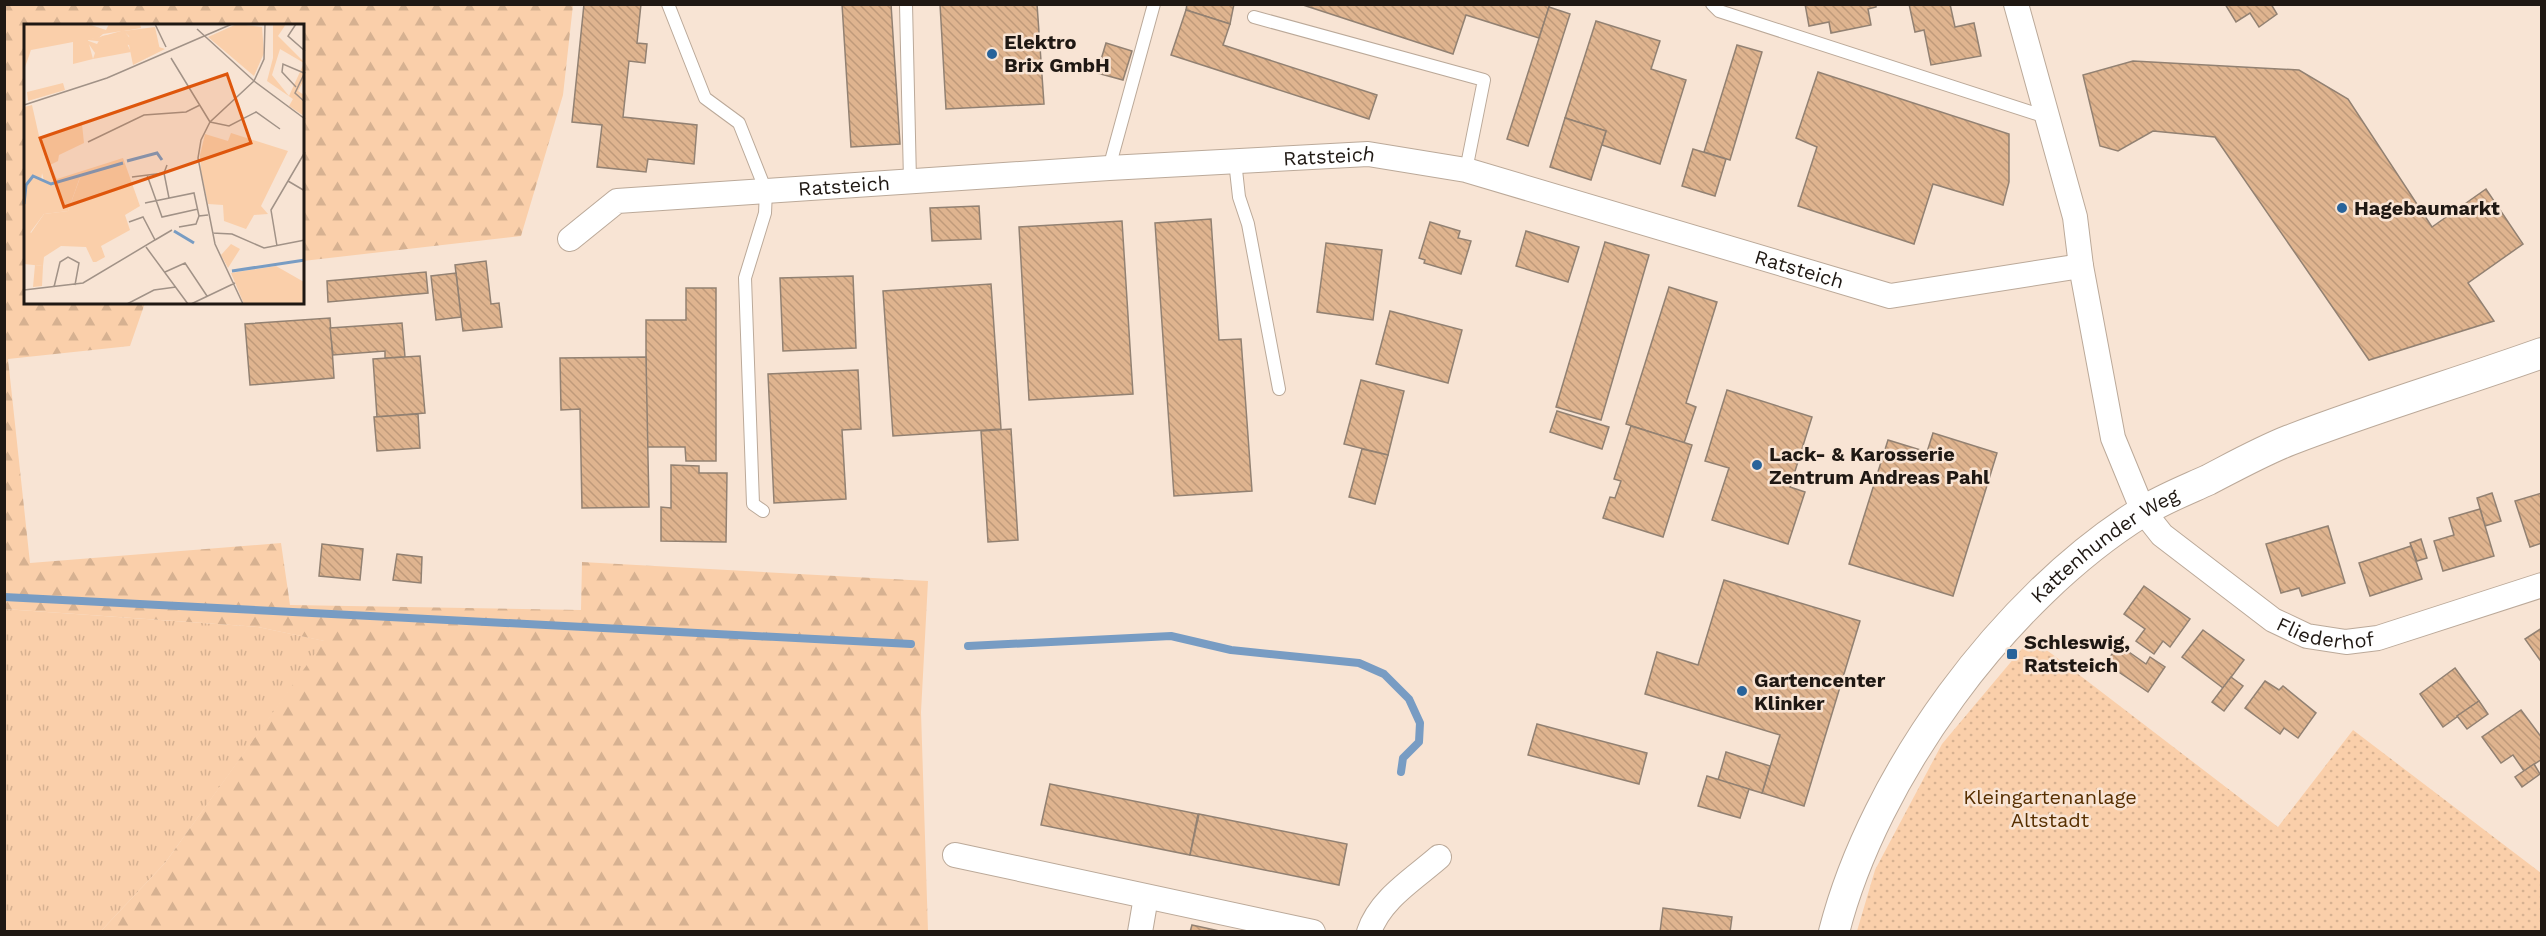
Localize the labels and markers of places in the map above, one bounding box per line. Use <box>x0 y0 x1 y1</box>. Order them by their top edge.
place label: Elektro Brix GmbH <box>1004 30 1110 77</box>
marker: Elektro Brix GmbH <box>985 47 999 61</box>
place label: Hagebaumarkt <box>2354 196 2500 220</box>
marker: Hagebaumarkt <box>2335 201 2349 215</box>
place label: Lack- & Karosserie Zentrum Andreas Pahl <box>1769 442 1990 489</box>
marker: Lack- & Karosserie Zentrum Andreas Pahl <box>1750 458 1764 472</box>
place label: Schleswig, Ratsteich <box>2024 630 2130 677</box>
marker: Schleswig, Ratsteich <box>2005 647 2019 661</box>
place label: Gartencenter Klinker <box>1754 668 1886 715</box>
marker: Gartencenter Klinker <box>1735 684 1749 698</box>

